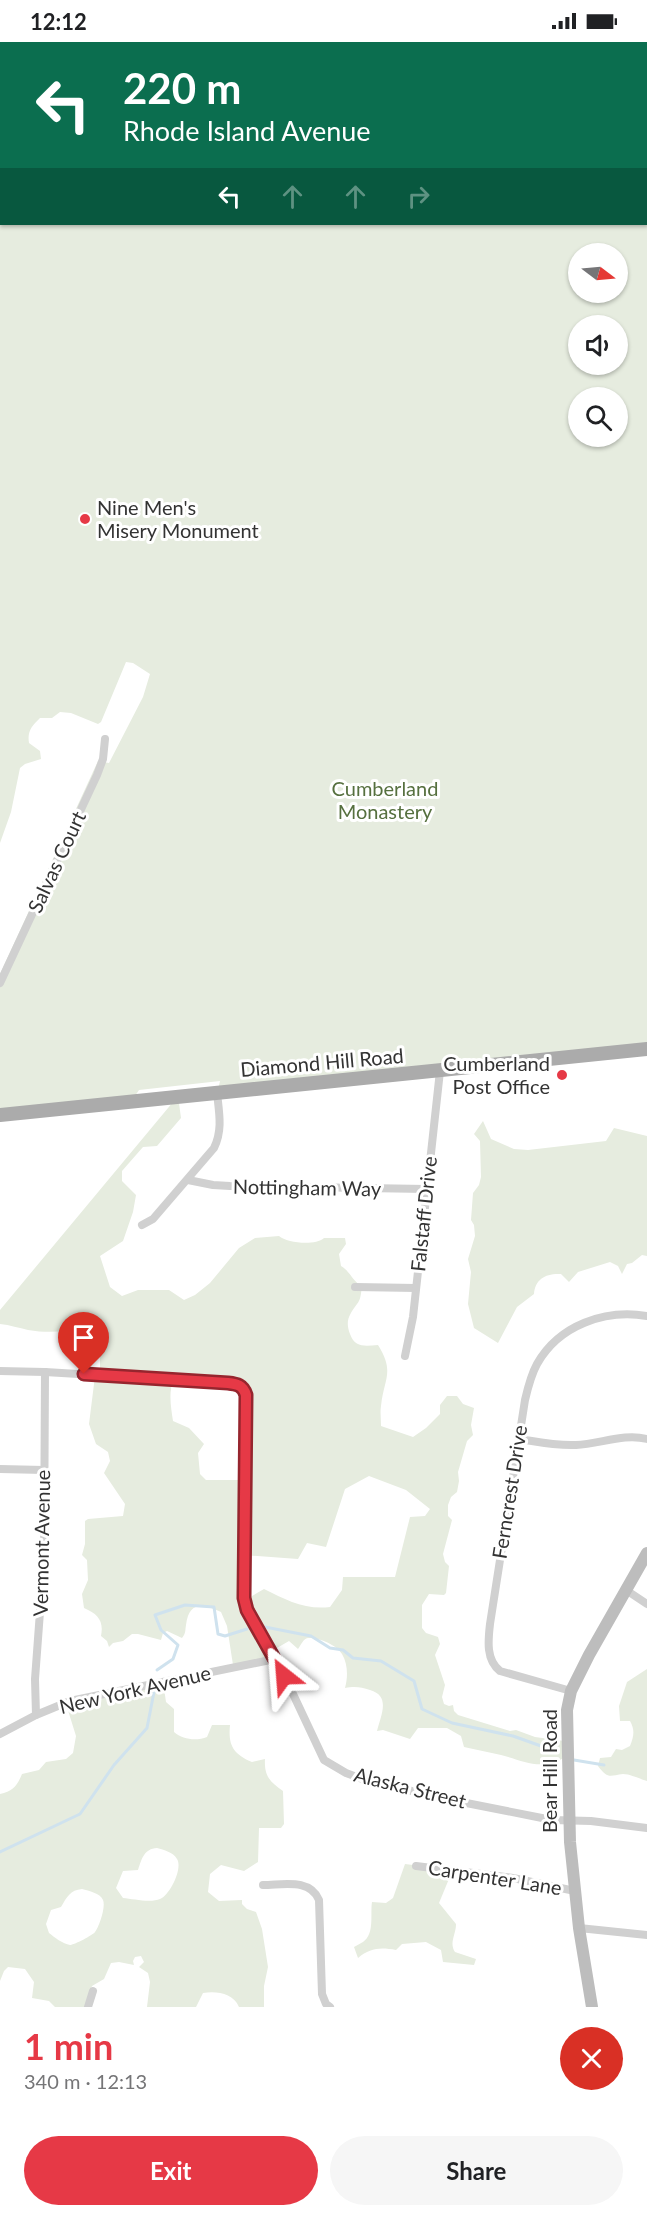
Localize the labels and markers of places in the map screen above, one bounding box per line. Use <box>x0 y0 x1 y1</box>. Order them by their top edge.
place label: Nine Men's Misery Monument <box>97 495 259 542</box>
marker: Nine Men's Misery Monument <box>78 512 92 526</box>
place label: Cumberland Post Office <box>443 1051 550 1098</box>
marker: Cumberland Post Office <box>555 1068 569 1082</box>
pin <box>58 1312 109 1374</box>

